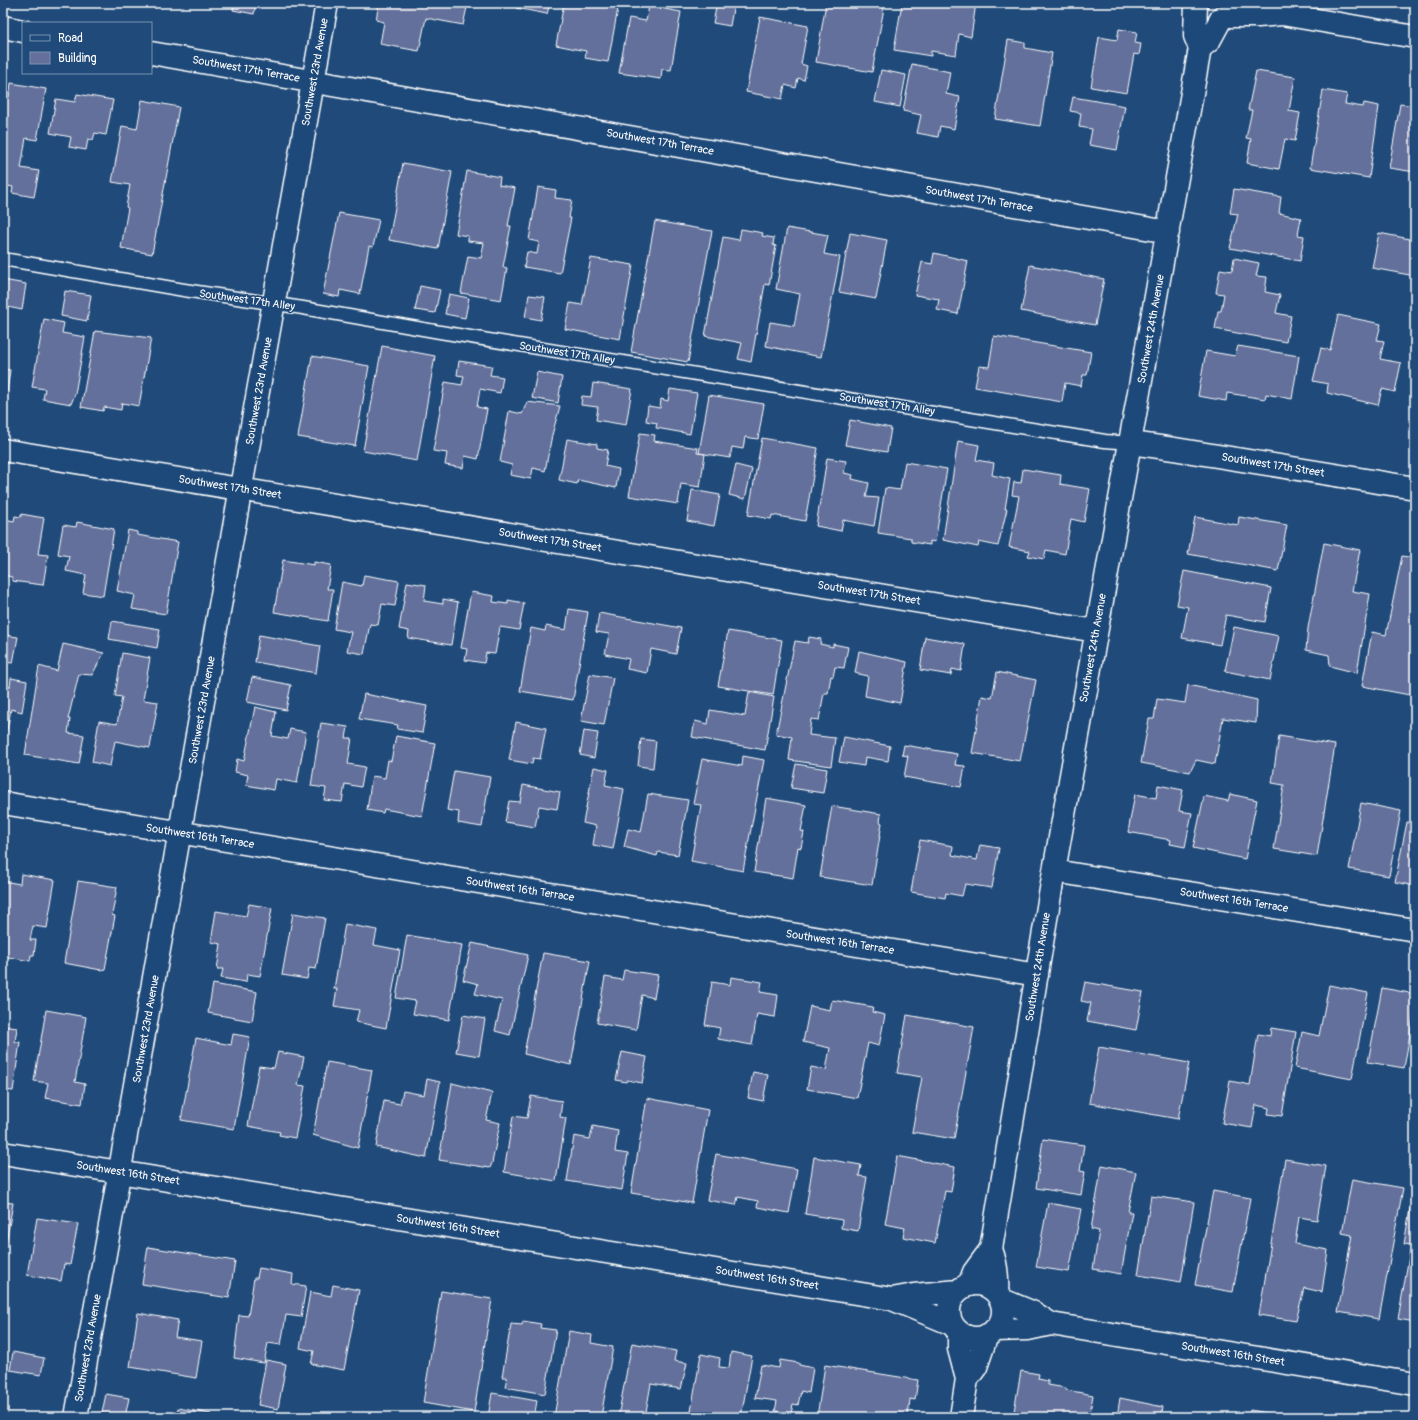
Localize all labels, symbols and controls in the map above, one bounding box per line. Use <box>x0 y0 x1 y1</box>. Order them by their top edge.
street label: Southwest 23rd Avenue <box>299 16 331 127</box>
legend <box>22 22 152 74</box>
text: Road <box>58 31 83 46</box>
text: Building <box>58 51 97 66</box>
street label: Southwest 17th Terrace <box>191 53 301 85</box>
street label: Southwest 17th Terrace <box>605 126 715 158</box>
street label: Southwest 17th Terrace <box>924 183 1034 215</box>
street label: Southwest 24th Avenue <box>1135 273 1167 384</box>
street label: Southwest 17th Alley <box>198 287 296 313</box>
street label: Southwest 23rd Avenue <box>243 335 275 446</box>
street label: Southwest 17th Alley <box>518 339 616 367</box>
street label: Southwest 17th Alley <box>838 390 936 418</box>
street label: Southwest 17th Street <box>1221 450 1326 480</box>
street label: Southwest 17th Street <box>178 472 283 502</box>
street label: Southwest 17th Street <box>498 525 603 555</box>
street label: Southwest 17th Street <box>817 578 922 608</box>
street label: Southwest 24th Avenue <box>1077 592 1109 703</box>
street label: Southwest 23rd Avenue <box>186 654 218 765</box>
street label: Southwest 16th Terrace <box>145 821 256 851</box>
street label: Southwest 16th Terrace <box>465 874 576 904</box>
street label: Southwest 16th Terrace <box>1179 885 1290 915</box>
street label: Southwest 24th Avenue <box>1023 911 1053 1023</box>
street label: Southwest 16th Terrace <box>785 927 896 957</box>
street label: Southwest 23rd Avenue <box>130 973 162 1084</box>
street label: Southwest 16th Street <box>75 1158 181 1188</box>
street label: Southwest 16th Street <box>395 1211 501 1241</box>
street label: Southwest 16th Street <box>714 1263 820 1293</box>
street label: Southwest 23rd Avenue <box>72 1292 104 1403</box>
street label: Southwest 16th Street <box>1180 1339 1286 1369</box>

